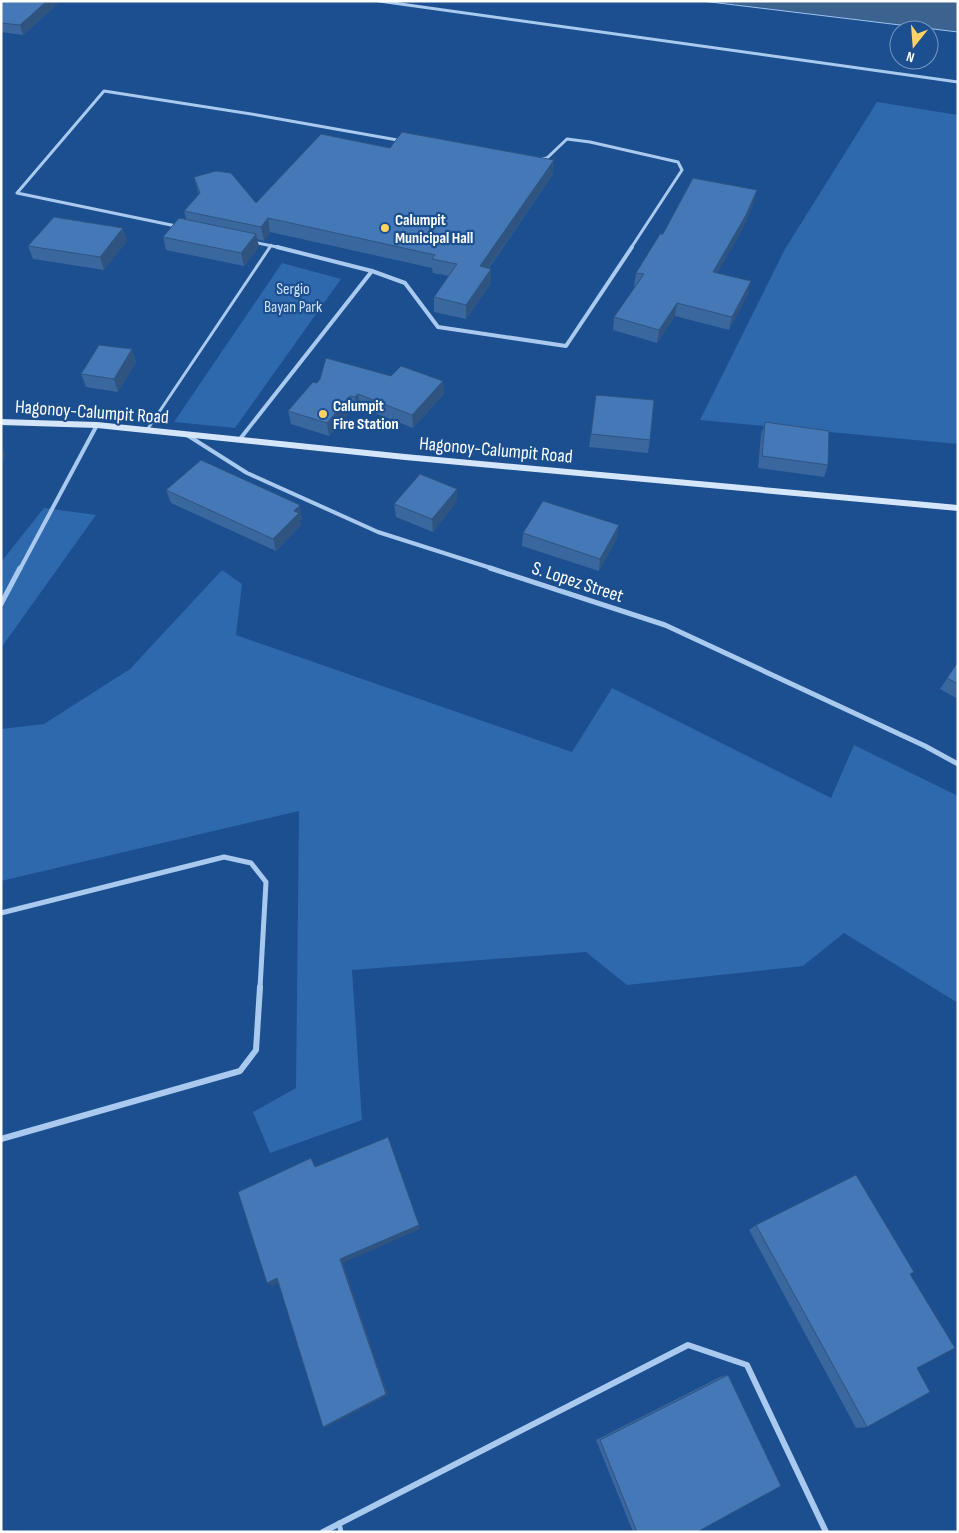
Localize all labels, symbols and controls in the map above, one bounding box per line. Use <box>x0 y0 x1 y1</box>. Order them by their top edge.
north arrow <box>889 20 939 70</box>
text: N <box>904 48 916 66</box>
place label: Calumpit Municipal Hall <box>395 211 473 248</box>
marker: Calumpit Municipal Hall <box>379 222 391 234</box>
park label: Sergio Bayan Park <box>264 280 322 317</box>
street label: Hagonoy-Calumpit Road <box>14 396 170 429</box>
place label: Calumpit Fire Station <box>333 397 399 434</box>
marker: Calumpit Fire Station <box>317 408 329 420</box>
street label: Hagonoy-Calumpit Road <box>418 432 574 469</box>
street label: S. Lopez Street <box>529 557 626 608</box>

